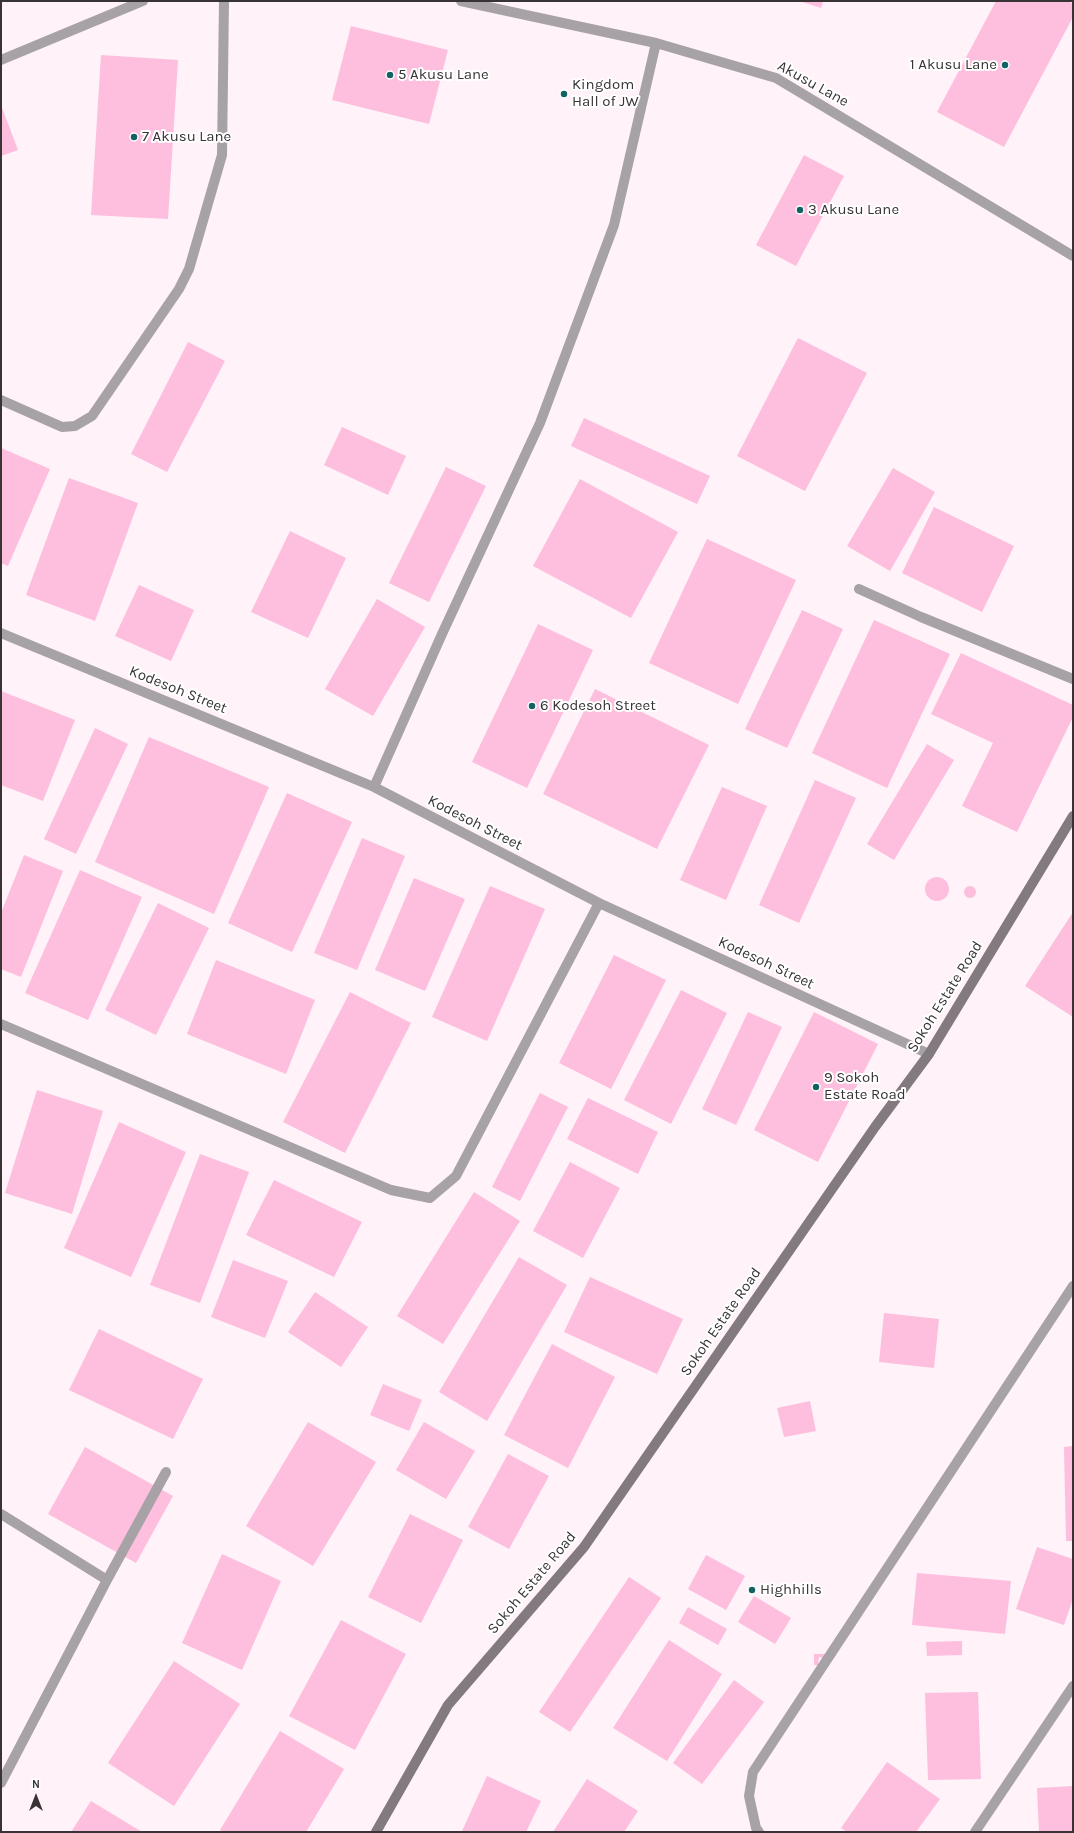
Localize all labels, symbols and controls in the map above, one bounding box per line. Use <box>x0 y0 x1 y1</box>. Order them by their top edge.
place label: 1 Akusu Lane <box>910 56 997 74</box>
street label: Akusu Lane <box>774 57 852 111</box>
marker: 1 Akusu Lane <box>1000 60 1010 70</box>
place label: 5 Akusu Lane <box>398 66 489 84</box>
marker: 5 Akusu Lane <box>385 70 395 80</box>
place label: Kingdom Hall of JW <box>572 76 639 111</box>
marker: Kingdom Hall of JW <box>559 89 569 99</box>
place label: 7 Akusu Lane <box>142 128 231 146</box>
marker: 7 Akusu Lane <box>129 132 139 142</box>
place label: 3 Akusu Lane <box>808 201 899 219</box>
marker: 3 Akusu Lane <box>795 205 805 215</box>
street label: Kodesoh Street <box>127 662 229 718</box>
place label: 6 Kodesoh Street <box>540 697 656 715</box>
marker: 6 Kodesoh Street <box>527 701 537 711</box>
street label: Kodesoh Street <box>425 791 525 855</box>
street label: Kodesoh Street <box>715 933 817 993</box>
street label: Sokoh Estate Road <box>903 938 987 1056</box>
place label: 9 Sokoh Estate Road <box>824 1069 906 1104</box>
marker: 9 Sokoh Estate Road <box>811 1082 821 1092</box>
street label: Sokoh Estate Road <box>677 1264 765 1380</box>
street label: Sokoh Estate Road <box>484 1528 580 1638</box>
place label: Highhills <box>760 1581 822 1599</box>
marker: Highhills <box>747 1585 757 1595</box>
north arrow <box>16 1777 56 1817</box>
text: N <box>32 1778 40 1791</box>

